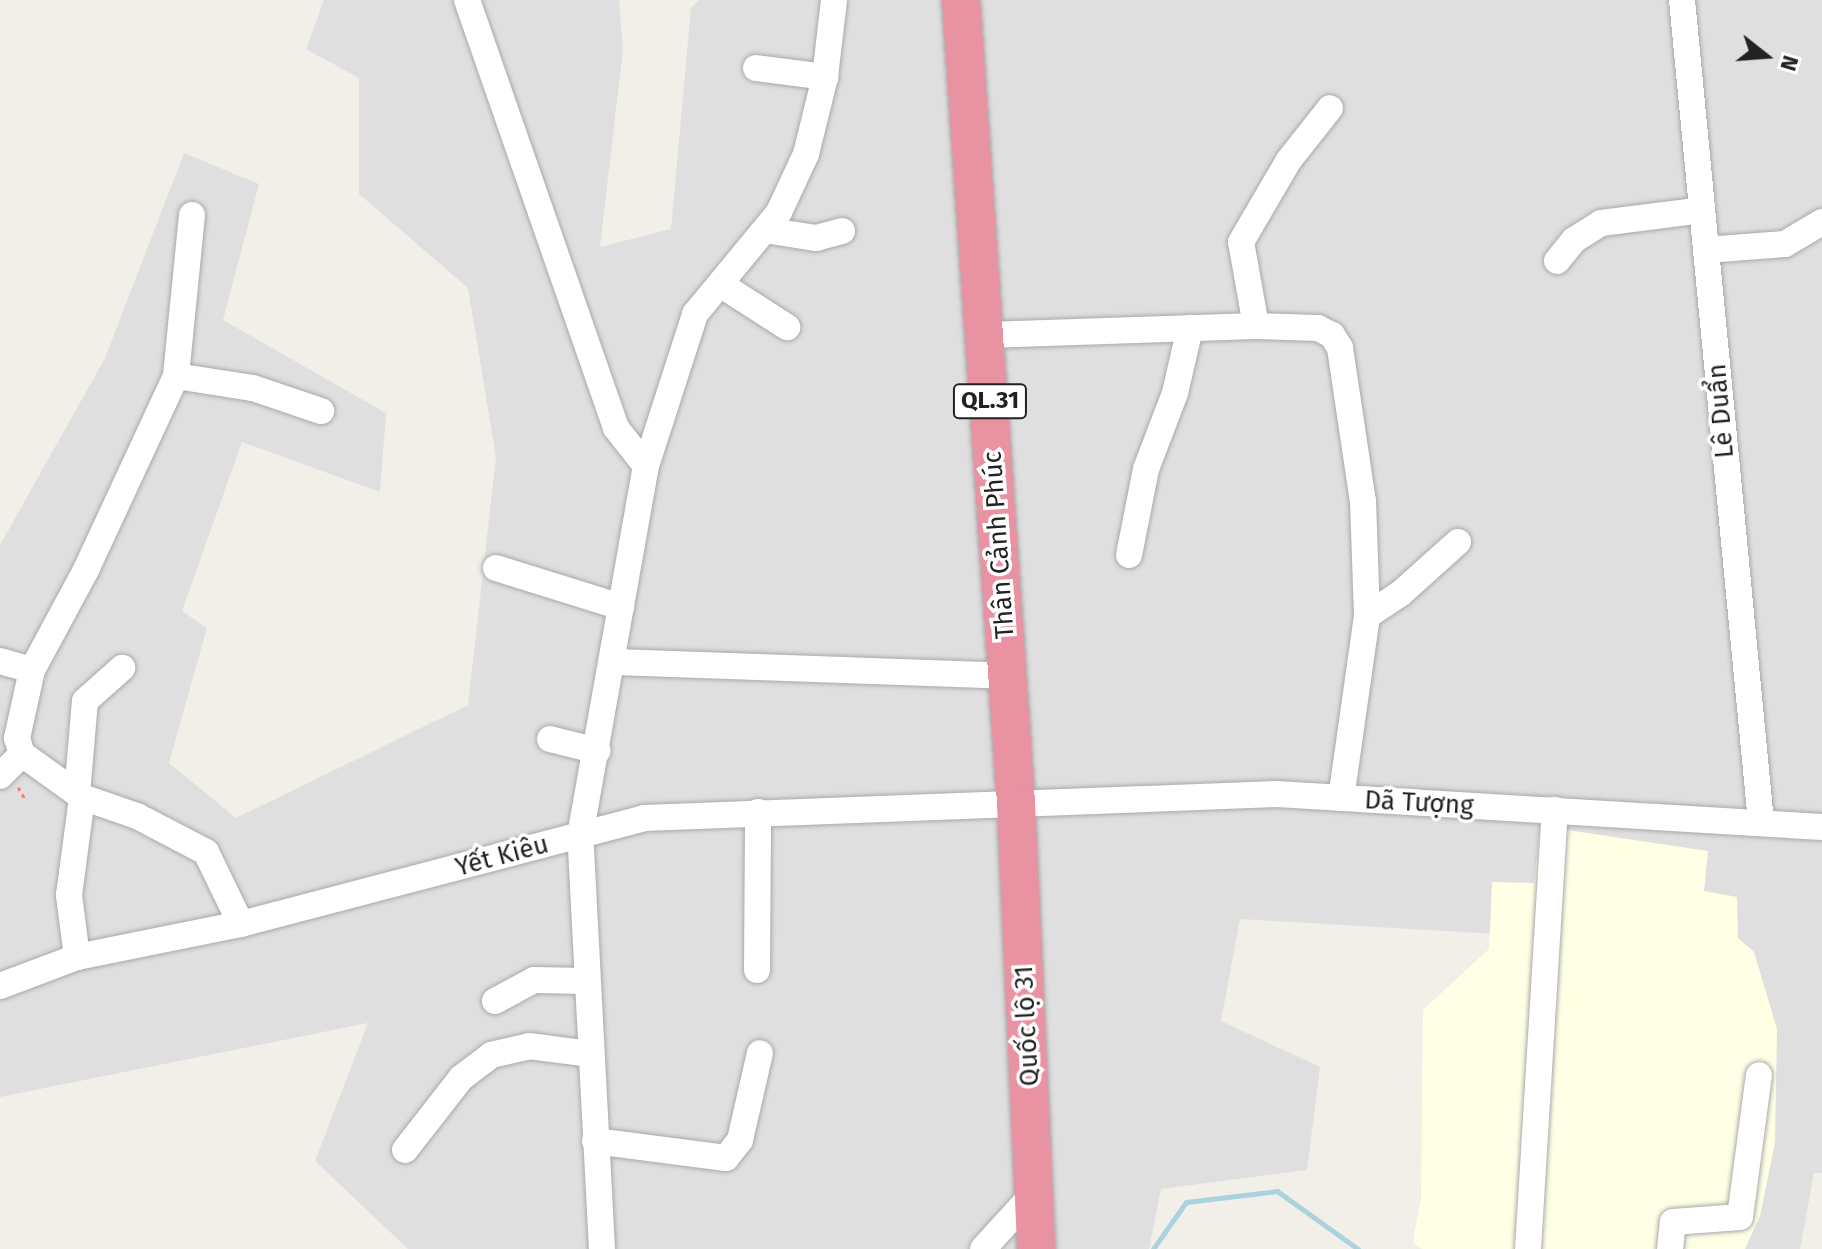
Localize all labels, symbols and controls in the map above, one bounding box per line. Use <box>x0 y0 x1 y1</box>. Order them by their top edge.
north arrow <box>1726 16 1806 96</box>
text: N <box>1774 52 1804 74</box>
street label: Lê Duẩn <box>1701 363 1741 459</box>
road number: QL.31 <box>952 381 1028 421</box>
street label: Thân Cảnh Phúc <box>977 450 1021 640</box>
street label: Dã Tượng <box>1364 785 1474 821</box>
street label: Yết Kiêu <box>452 829 552 883</box>
street label: Quốc lộ 31 <box>1008 965 1046 1087</box>

